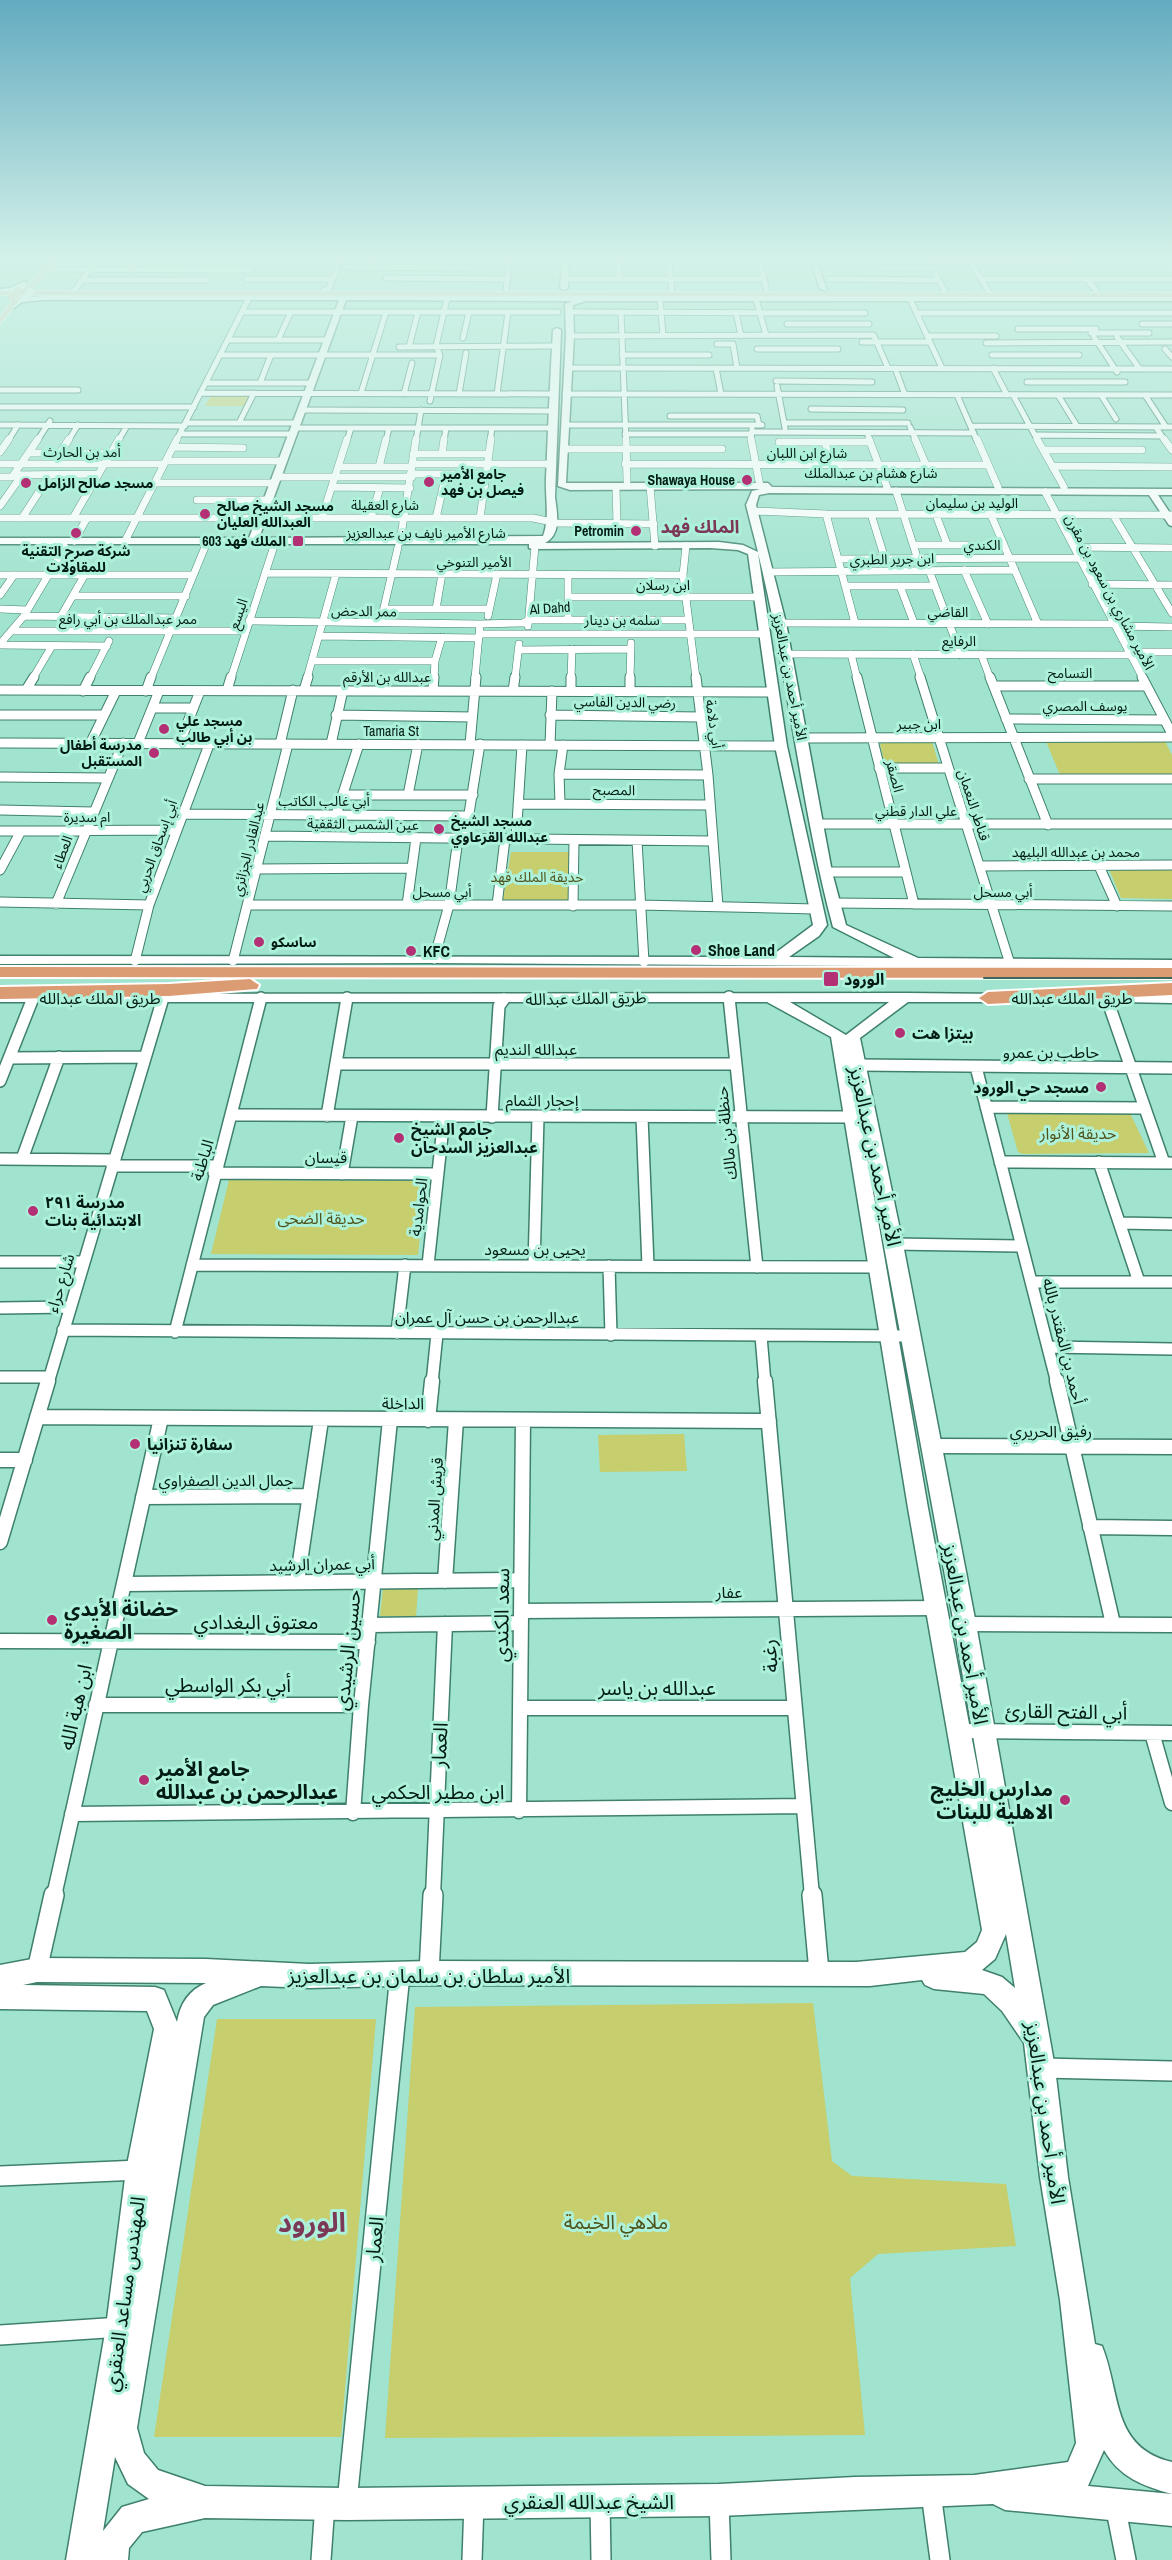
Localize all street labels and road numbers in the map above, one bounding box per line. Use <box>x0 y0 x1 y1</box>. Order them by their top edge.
street label: أمد بن الحارث <box>43 443 121 461</box>
street label: شارع ابن اللبان <box>767 444 847 464</box>
street label: شارع هشام بن عبدالملك <box>804 464 938 484</box>
street label: الوليد بن سليمان <box>926 494 1018 512</box>
street label: شارع العقيلة <box>351 496 419 516</box>
street label: الأمير مشاري بن سعود بن مقرن <box>1059 511 1159 674</box>
street label: شارع الأمير نايف بن عبدالعزيز <box>345 524 506 544</box>
street label: الكندي <box>964 536 1000 556</box>
street label: ابن جرير الطبري <box>849 549 935 571</box>
street label: الأمير التنوخي <box>437 553 511 573</box>
street label: ابن رسلان <box>636 576 690 594</box>
street label: اليسع <box>224 596 254 632</box>
street label: Al Dahd <box>528 598 571 618</box>
street label: ممر الدحض <box>331 601 397 621</box>
street label: القاضي <box>928 603 968 623</box>
street label: ممر عبدالملك بن أبي رافع <box>59 610 197 630</box>
street label: سلمه بن دينار <box>583 611 660 629</box>
street label: الأمير أحمد بن عبدالعزيز <box>769 611 811 742</box>
street label: الرفايع <box>942 632 976 652</box>
street label: التسامح <box>1048 664 1092 684</box>
street label: عبدالله بن الأرقم <box>343 668 431 688</box>
street label: رضي الدين الفاسي <box>574 692 676 714</box>
street label: يوسف المصري <box>1043 697 1127 717</box>
street label: أبي دلامة <box>699 698 726 751</box>
street label: ابن جبير <box>896 715 941 733</box>
street label: Tamaria St <box>363 722 419 740</box>
street label: الصقر <box>882 757 908 794</box>
street label: قناطر النعمان <box>954 767 994 843</box>
street label: المصبح <box>593 781 635 801</box>
street label: أبي غالب الكاتب <box>278 792 370 812</box>
street label: أبي إسحاق الحربي <box>131 797 183 895</box>
street label: عبدالقادر الجزائري <box>228 800 271 899</box>
street label: علي الدار قطني <box>875 802 957 822</box>
street label: ام سديرة <box>64 808 110 828</box>
street label: عين الشمس الثقفية <box>307 814 419 834</box>
street label: العطاء <box>47 833 77 871</box>
street label: محمد بن عبدالله البليهد <box>1012 843 1140 861</box>
street label: أبي مسحل <box>413 883 472 903</box>
street label: أبي مسحل <box>974 883 1033 903</box>
street label: طريق الملك عبدالله <box>525 986 647 1010</box>
street label: طريق الملك عبدالله <box>39 987 161 1009</box>
street label: طريق الملك عبدالله <box>1011 987 1133 1009</box>
street label: عبدالله النديم <box>495 1038 577 1062</box>
street label: حاطب بن عمرو <box>1003 1041 1099 1063</box>
street label: الأمير أحمد بن عبدالعزيز <box>843 1062 908 1249</box>
street label: حنظلة بن مالك <box>710 1085 742 1181</box>
street label: إحجار الثمام <box>505 1089 579 1113</box>
street label: الباطنة <box>185 1137 219 1183</box>
street label: قيسان <box>305 1146 347 1168</box>
street label: الحوامدية <box>403 1176 433 1238</box>
street label: يحيى بن مسعود <box>484 1238 586 1260</box>
street label: شارع حراء <box>41 1251 81 1316</box>
street label: أحمد بن المقتدر بالله <box>1038 1276 1090 1406</box>
street label: عبدالرحمن بن حسن آل عمران <box>395 1306 579 1328</box>
street label: الداخلة <box>382 1392 424 1414</box>
street label: رفيق الحريري <box>1010 1420 1092 1444</box>
street label: قريش المدني <box>420 1457 450 1542</box>
street label: جمال الدين الصفراوي <box>159 1469 293 1493</box>
street label: الأمير أحمد بن عبدالعزيز <box>937 1540 995 1727</box>
street label: أبي عمران الرشيد <box>269 1552 375 1578</box>
street label: سعد الكندي <box>487 1568 518 1662</box>
street label: عفار <box>715 1581 742 1603</box>
street label: حسين الرشيدي <box>327 1588 369 1712</box>
street label: معتوق البغدادي <box>193 1608 319 1637</box>
street label: رغبة <box>754 1638 784 1674</box>
street label: ابن هبة الله <box>52 1661 98 1753</box>
street label: أبي بكر الواسطي <box>165 1671 291 1700</box>
street label: عبدالله بن ياسر <box>597 1674 716 1701</box>
street label: أبي الفتح القارئ <box>1005 1696 1127 1728</box>
street label: العمار <box>424 1722 454 1769</box>
street label: ابن مطير الحكمي <box>371 1778 505 1807</box>
street label: الأمير سلطان بن سلمان بن عبدالعزيز <box>287 1962 570 1989</box>
street label: الأمير أحمد بن عبدالعزيز <box>1020 2019 1072 2206</box>
street label: المهندس مساعد العنقري <box>97 2195 154 2394</box>
street label: العمار <box>358 2215 390 2264</box>
street label: الشيخ عبدالله العنقري <box>504 2488 674 2517</box>

